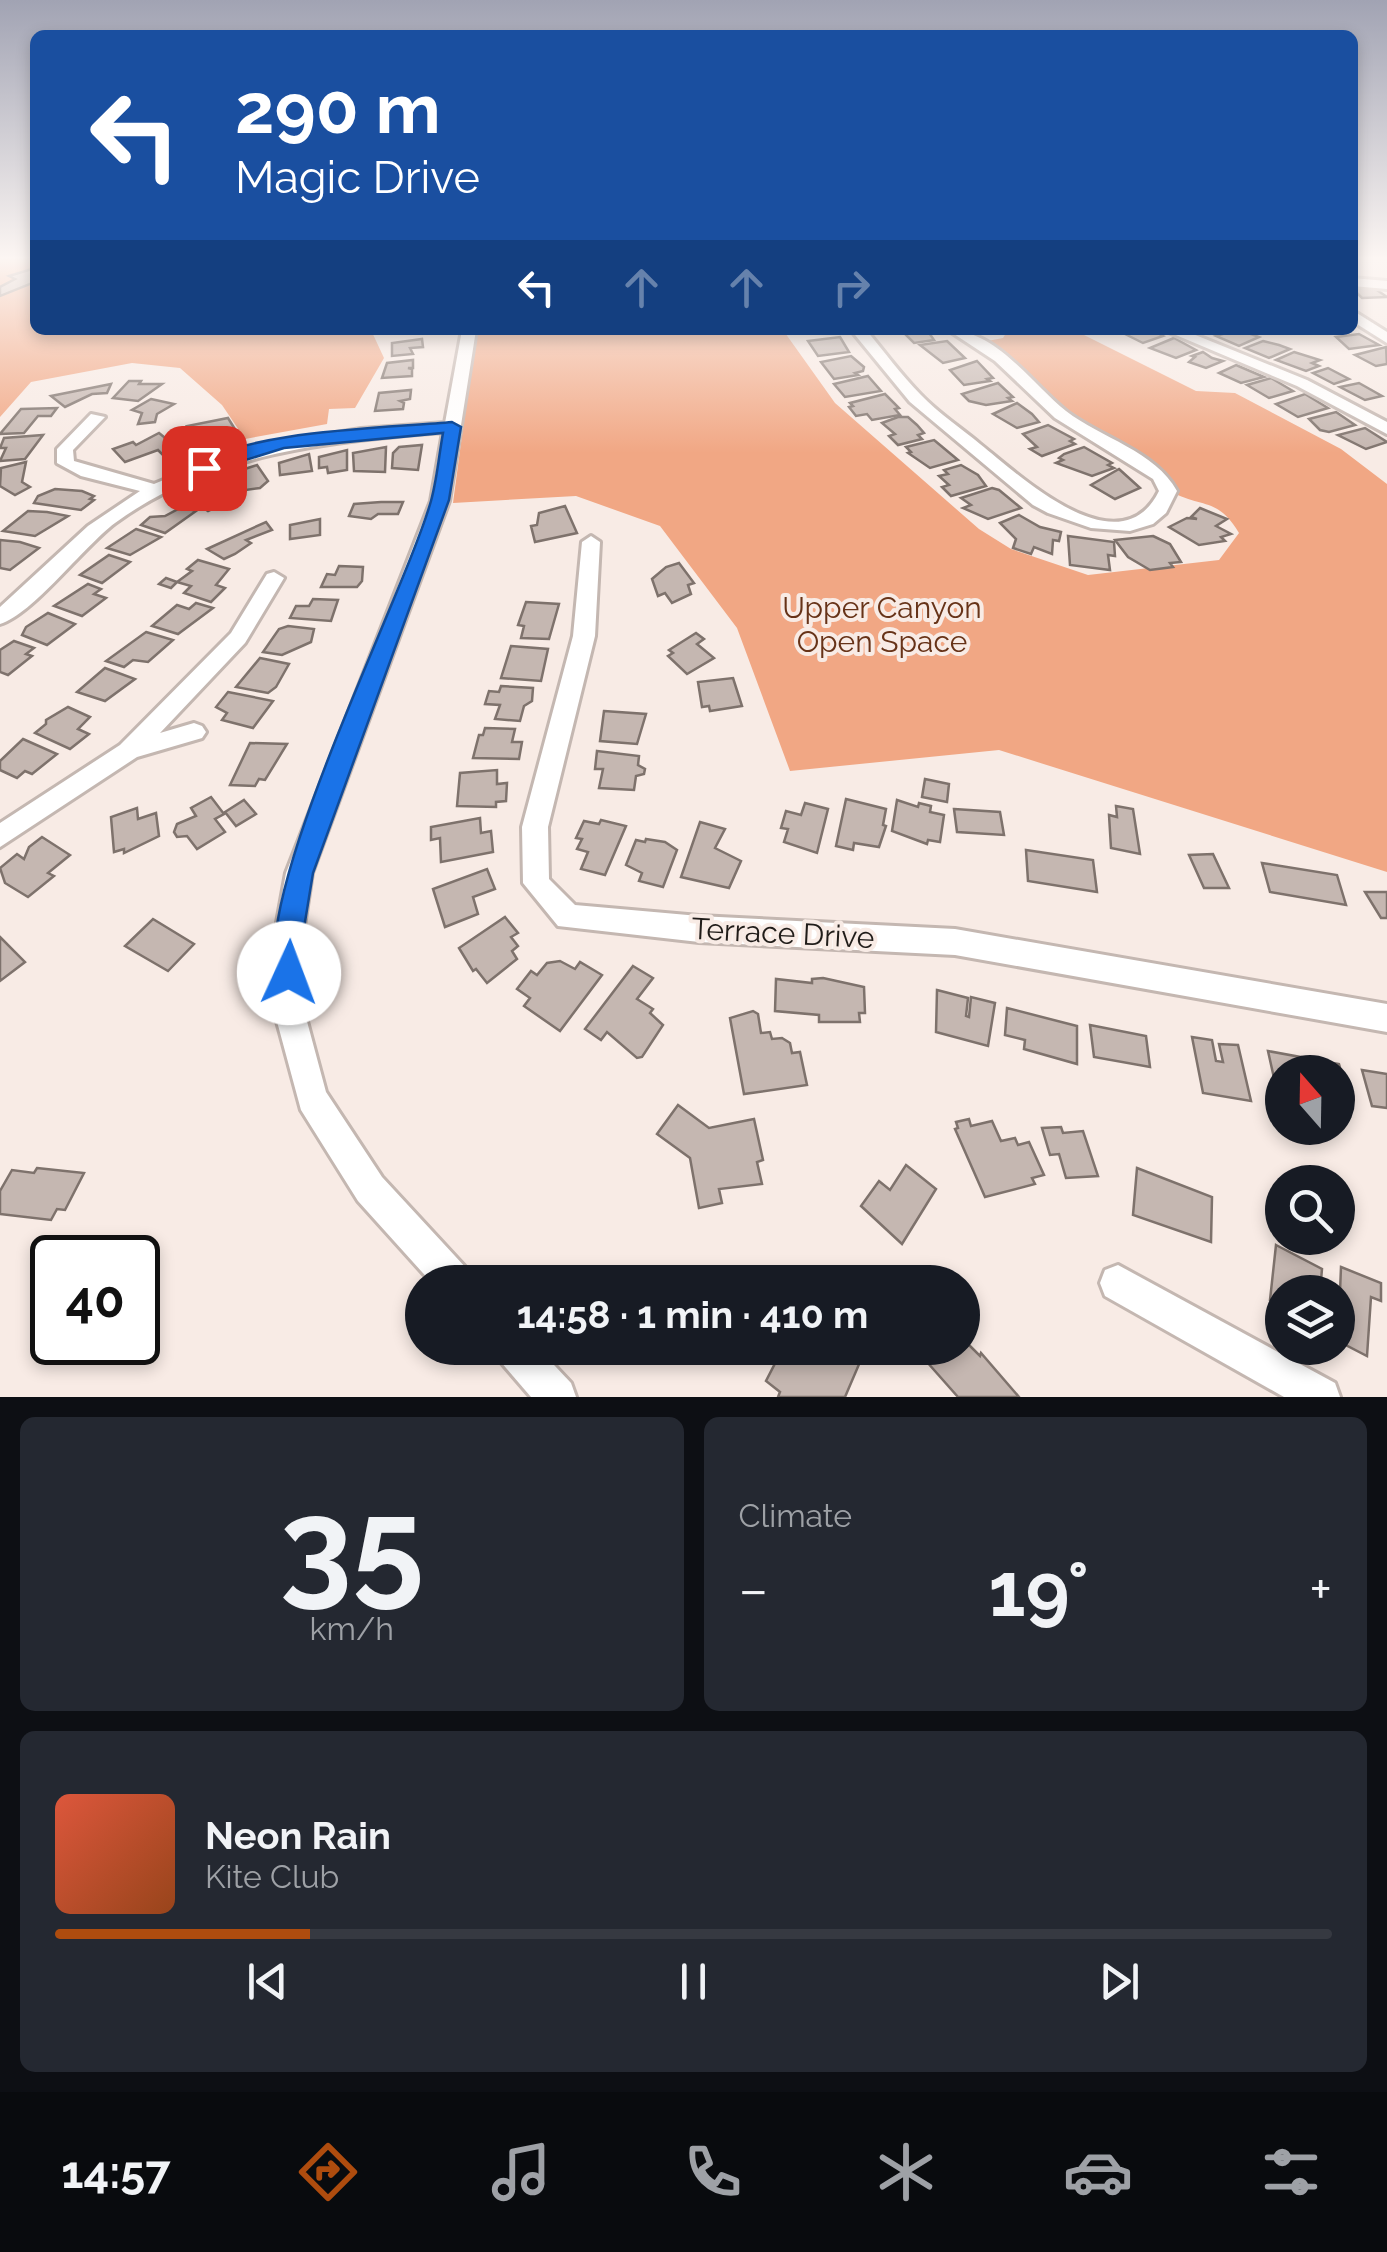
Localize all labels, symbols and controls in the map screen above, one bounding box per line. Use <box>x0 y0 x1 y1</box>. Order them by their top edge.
text: 290 m <box>235 67 441 149</box>
icon: left <box>70 70 200 200</box>
text: Magic Drive <box>235 151 480 204</box>
icon: left <box>509 260 564 315</box>
icon: ahead <box>614 260 669 315</box>
icon: ahead <box>719 260 774 315</box>
icon: right <box>824 260 879 315</box>
pin <box>162 426 247 511</box>
icon: arrive <box>177 441 232 496</box>
park label: Upper Canyon Open Space <box>782 590 982 659</box>
street label: Terrace Drive <box>691 911 875 955</box>
position arrow <box>237 921 341 1025</box>
north arrow <box>1265 1055 1355 1145</box>
map controls <box>1265 1055 1355 1365</box>
button: search <box>1265 1165 1355 1255</box>
speed limit sign: 40 <box>30 1235 160 1365</box>
button: layers <box>1265 1275 1355 1365</box>
text: 14:58 · 1 min · 410 m <box>517 1292 868 1337</box>
text: 35 <box>279 1469 424 1621</box>
text: Climate <box>739 1497 852 1534</box>
text: 19° <box>988 1545 1089 1634</box>
text: − <box>739 1557 768 1622</box>
text: + <box>1309 1557 1332 1622</box>
text: km/h <box>310 1610 394 1647</box>
text: Neon Rain <box>205 1813 391 1858</box>
text: Kite Club <box>205 1858 339 1895</box>
icon: previous <box>240 1954 295 2009</box>
icon: pause <box>666 1954 721 2009</box>
icon: next <box>1092 1954 1147 2009</box>
icon: directions <box>293 2137 363 2207</box>
icon: music <box>486 2137 556 2207</box>
icon: phone <box>678 2137 748 2207</box>
icon: climate <box>871 2137 941 2207</box>
icon: car <box>1063 2137 1133 2207</box>
icon: filters <box>1256 2137 1326 2207</box>
text: 14:57 <box>61 2146 170 2199</box>

